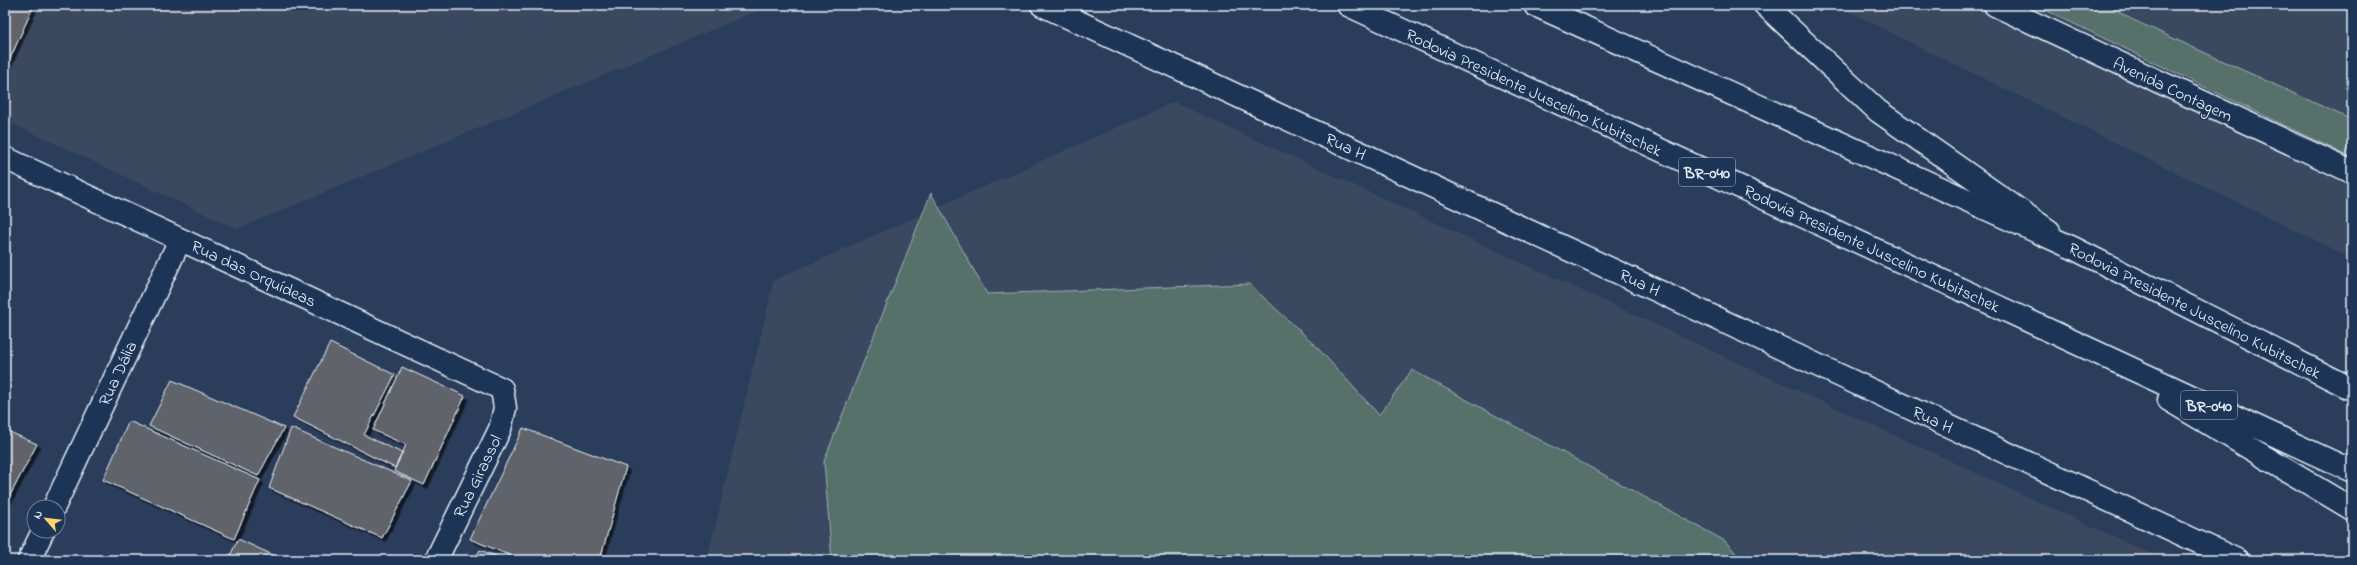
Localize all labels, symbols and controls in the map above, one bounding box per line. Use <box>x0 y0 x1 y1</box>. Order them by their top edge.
street label: Rodovia Presidente Juscelino Kubitschek <box>1401 23 1666 164</box>
street label: Avenida Contagem <box>2108 52 2236 131</box>
street label: Rua H <box>1321 127 1370 168</box>
road number: BR-040 <box>1679 158 1735 186</box>
street label: Rodovia Presidente Juscelino Kubitschek <box>1739 179 2004 320</box>
street label: Rua das Orquídeas <box>187 234 320 314</box>
street label: Rodovia Presidente Juscelino Kubitschek <box>2064 237 2325 386</box>
street label: Rua H <box>1615 263 1664 304</box>
street label: Rua Dália <box>93 337 144 410</box>
road number: BR-040 <box>2181 391 2237 419</box>
street label: Rua H <box>1908 400 1957 441</box>
street label: Rua Girassol <box>448 431 509 522</box>
north arrow <box>26 499 66 539</box>
text: N <box>29 508 47 522</box>

